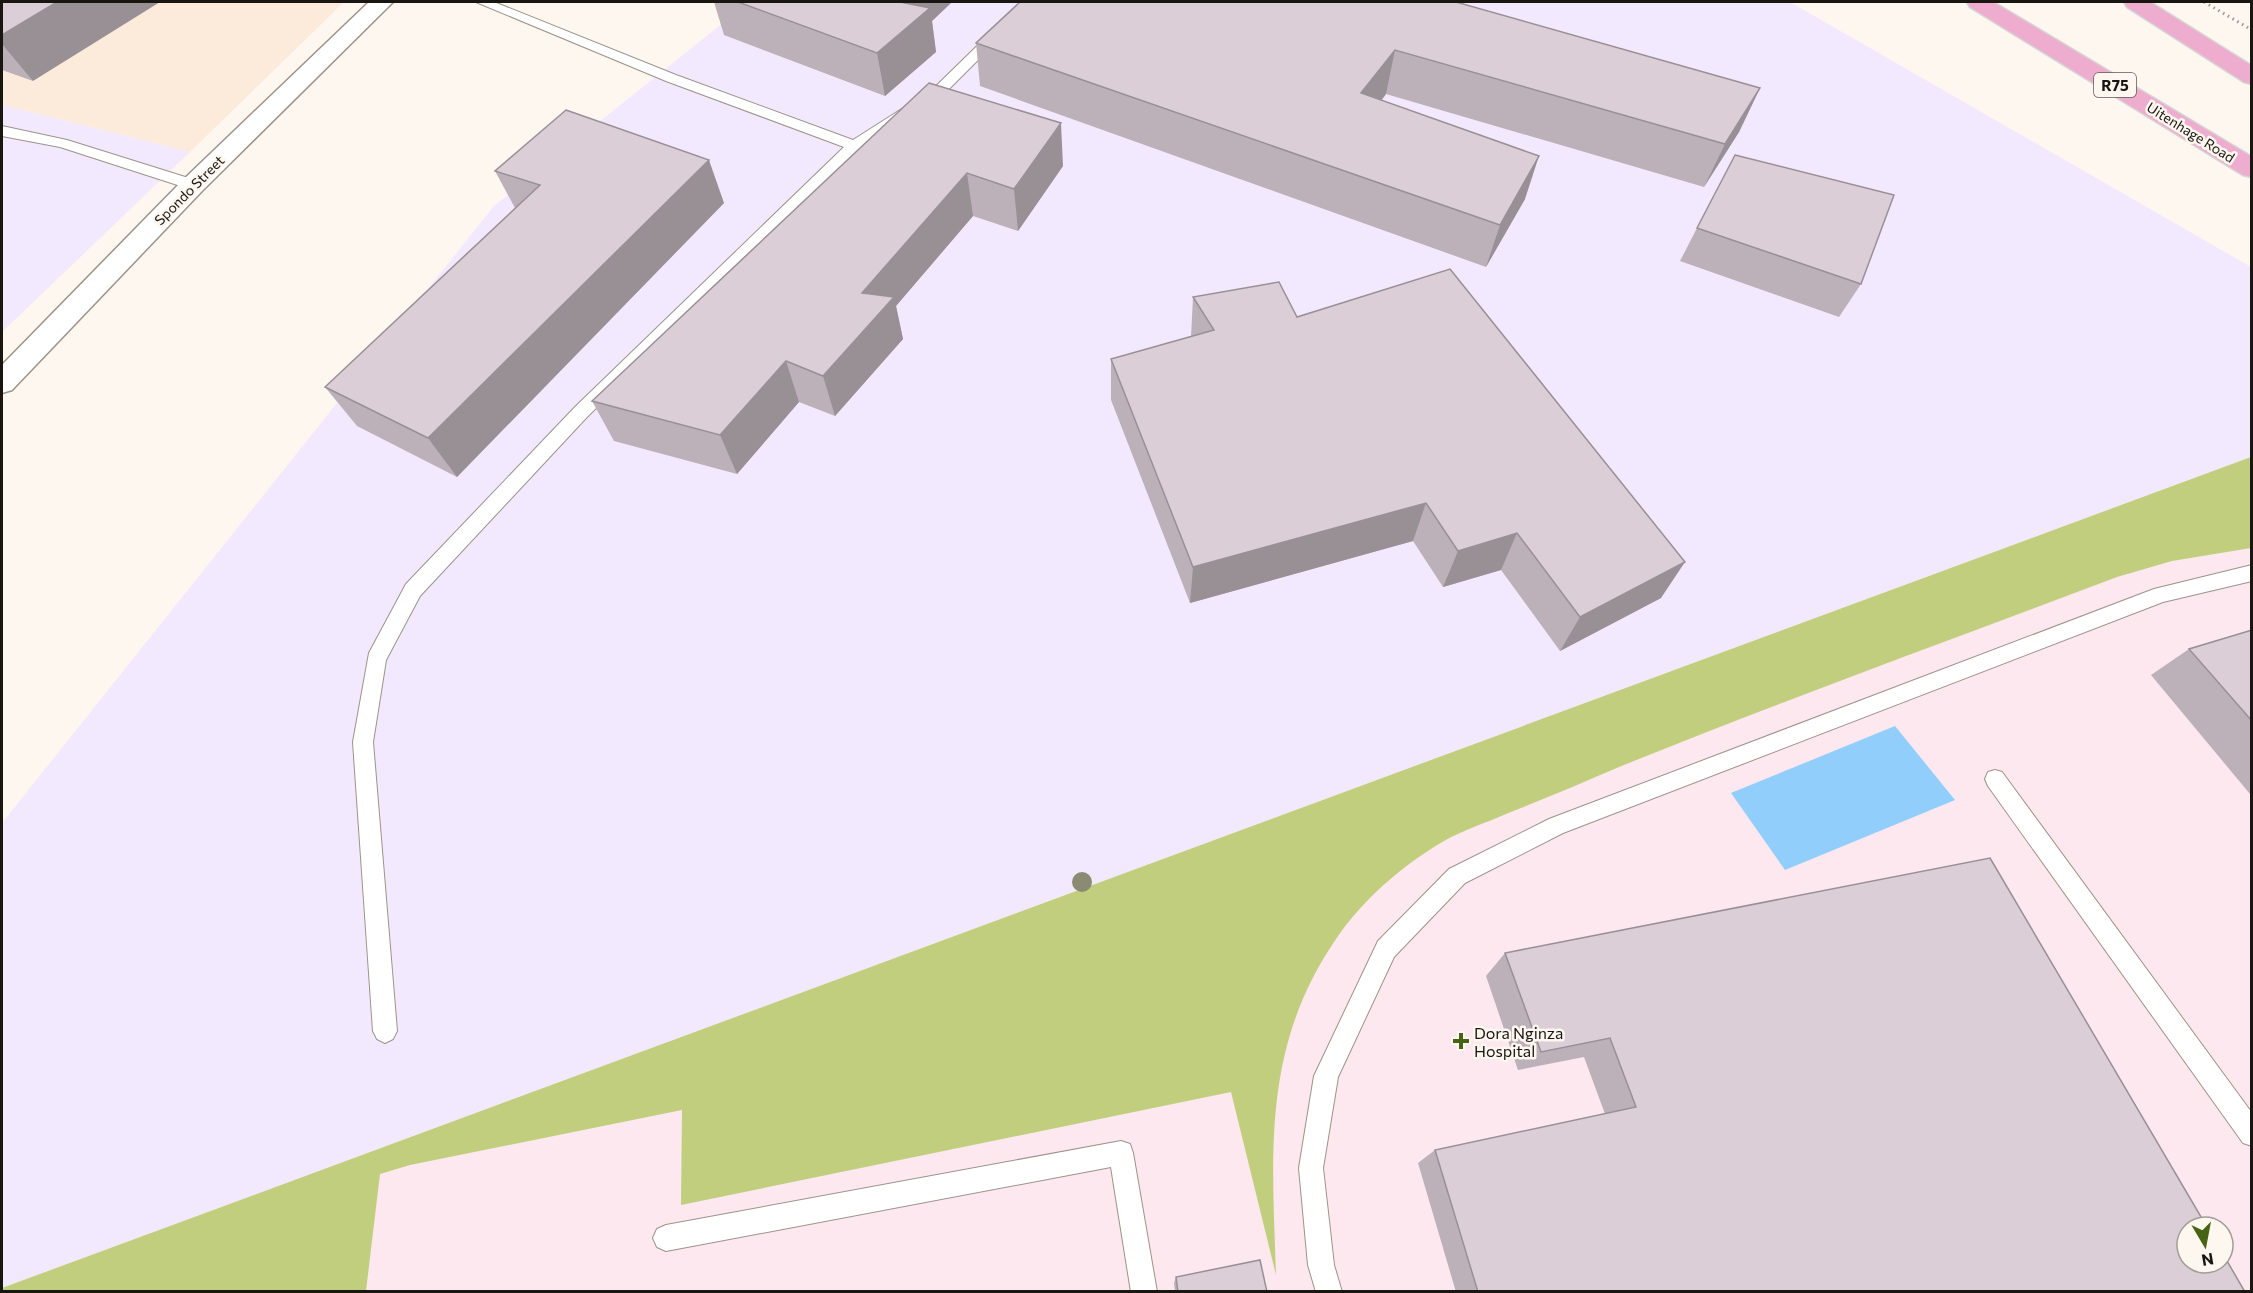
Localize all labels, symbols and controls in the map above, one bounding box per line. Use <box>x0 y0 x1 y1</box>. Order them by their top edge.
road number: R75 <box>2094 73 2136 97</box>
street label: Uitenhage Road <box>2144 98 2238 166</box>
street label: Spondo Street <box>151 151 228 228</box>
place label: Dora Nginza Hospital <box>1474 1023 1563 1060</box>
marker: Dora Nginza Hospital <box>1452 1032 1470 1050</box>
north arrow <box>2175 1215 2235 1275</box>
text: N <box>2200 1250 2215 1271</box>

